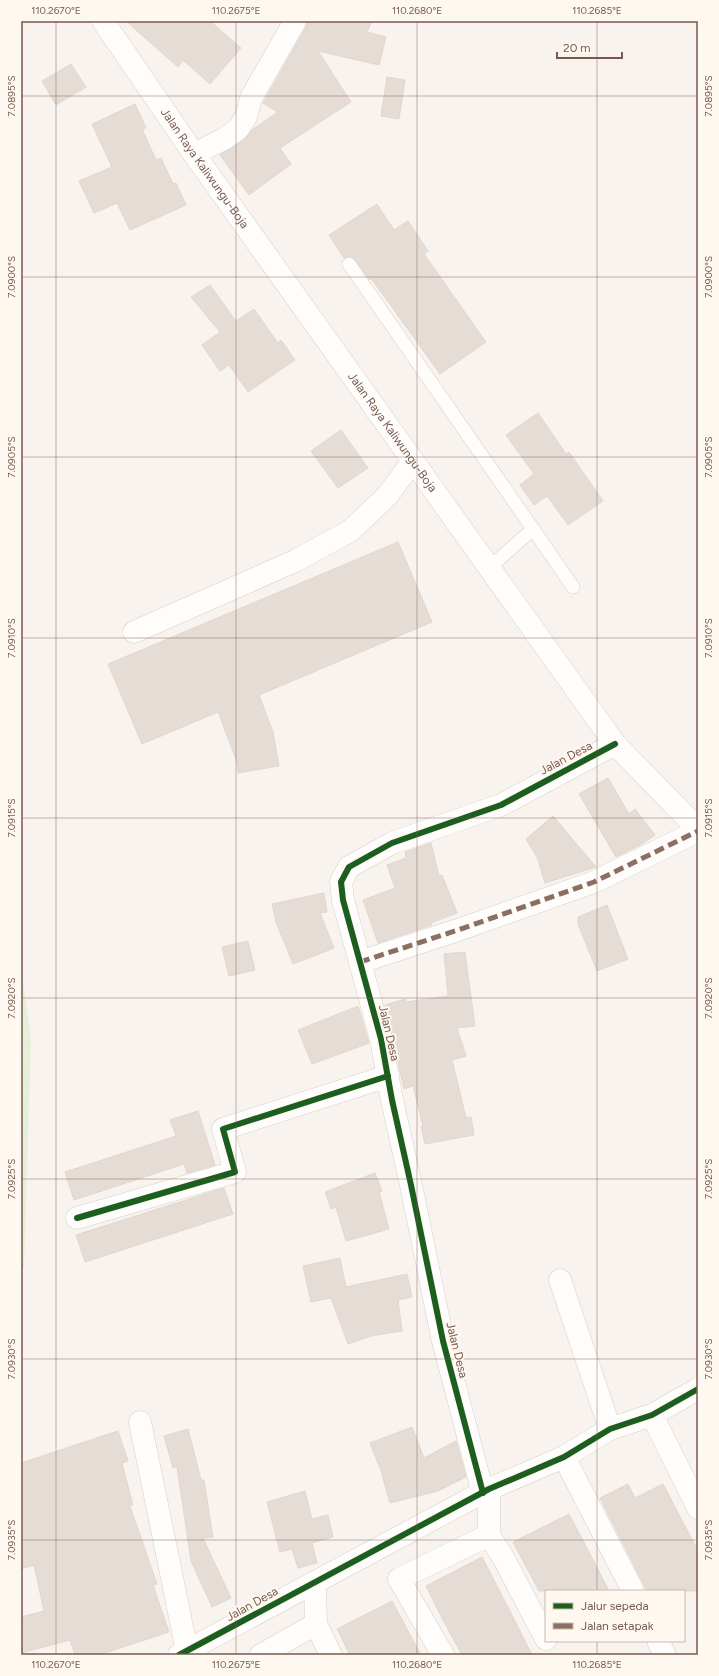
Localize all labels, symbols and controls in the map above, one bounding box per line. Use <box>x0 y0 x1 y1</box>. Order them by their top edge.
text: 110.2670°E <box>31 4 81 17</box>
text: 110.2675°E <box>212 4 260 17</box>
text: 110.2680°E <box>392 4 442 17</box>
text: 110.2685°E <box>572 4 622 17</box>
scale bar <box>557 34 622 60</box>
text: 20 m <box>563 41 591 55</box>
text: 7.0895°S <box>5 75 18 117</box>
text: 7.0895°S <box>702 75 715 117</box>
street label: Jalan Raya Kaliwungu-Boja <box>158 106 252 231</box>
text: 7.0900°S <box>5 256 18 298</box>
text: 7.0900°S <box>702 256 715 298</box>
street label: Jalan Raya Kaliwungu-Boja <box>345 370 440 495</box>
text: 7.0905°S <box>5 436 18 478</box>
text: 7.0905°S <box>702 436 715 478</box>
text: 7.0910°S <box>5 618 18 658</box>
text: 7.0910°S <box>702 618 715 658</box>
street label: Jalan Desa <box>537 738 595 778</box>
text: 7.0915°S <box>5 798 18 838</box>
text: 7.0915°S <box>702 798 715 838</box>
text: 7.0920°S <box>5 977 18 1019</box>
text: 7.0920°S <box>702 977 715 1019</box>
street label: Jalan Desa <box>376 1004 402 1062</box>
text: 7.0925°S <box>5 1159 18 1199</box>
text: 7.0925°S <box>702 1159 715 1199</box>
street label: Jalan Desa <box>443 1321 471 1379</box>
text: 7.0930°S <box>5 1338 18 1380</box>
text: 7.0930°S <box>702 1338 715 1380</box>
text: 7.0935°S <box>5 1520 18 1560</box>
text: 7.0935°S <box>702 1520 715 1560</box>
street label: Jalan Desa <box>224 1584 280 1624</box>
legend <box>545 1590 685 1642</box>
text: Jalur sepeda <box>581 1599 649 1613</box>
text: Jalan setapak <box>581 1619 654 1633</box>
text: 110.2670°E <box>31 1658 81 1671</box>
text: 110.2675°E <box>212 1658 260 1671</box>
text: 110.2680°E <box>392 1658 442 1671</box>
text: 110.2685°E <box>572 1658 622 1671</box>

